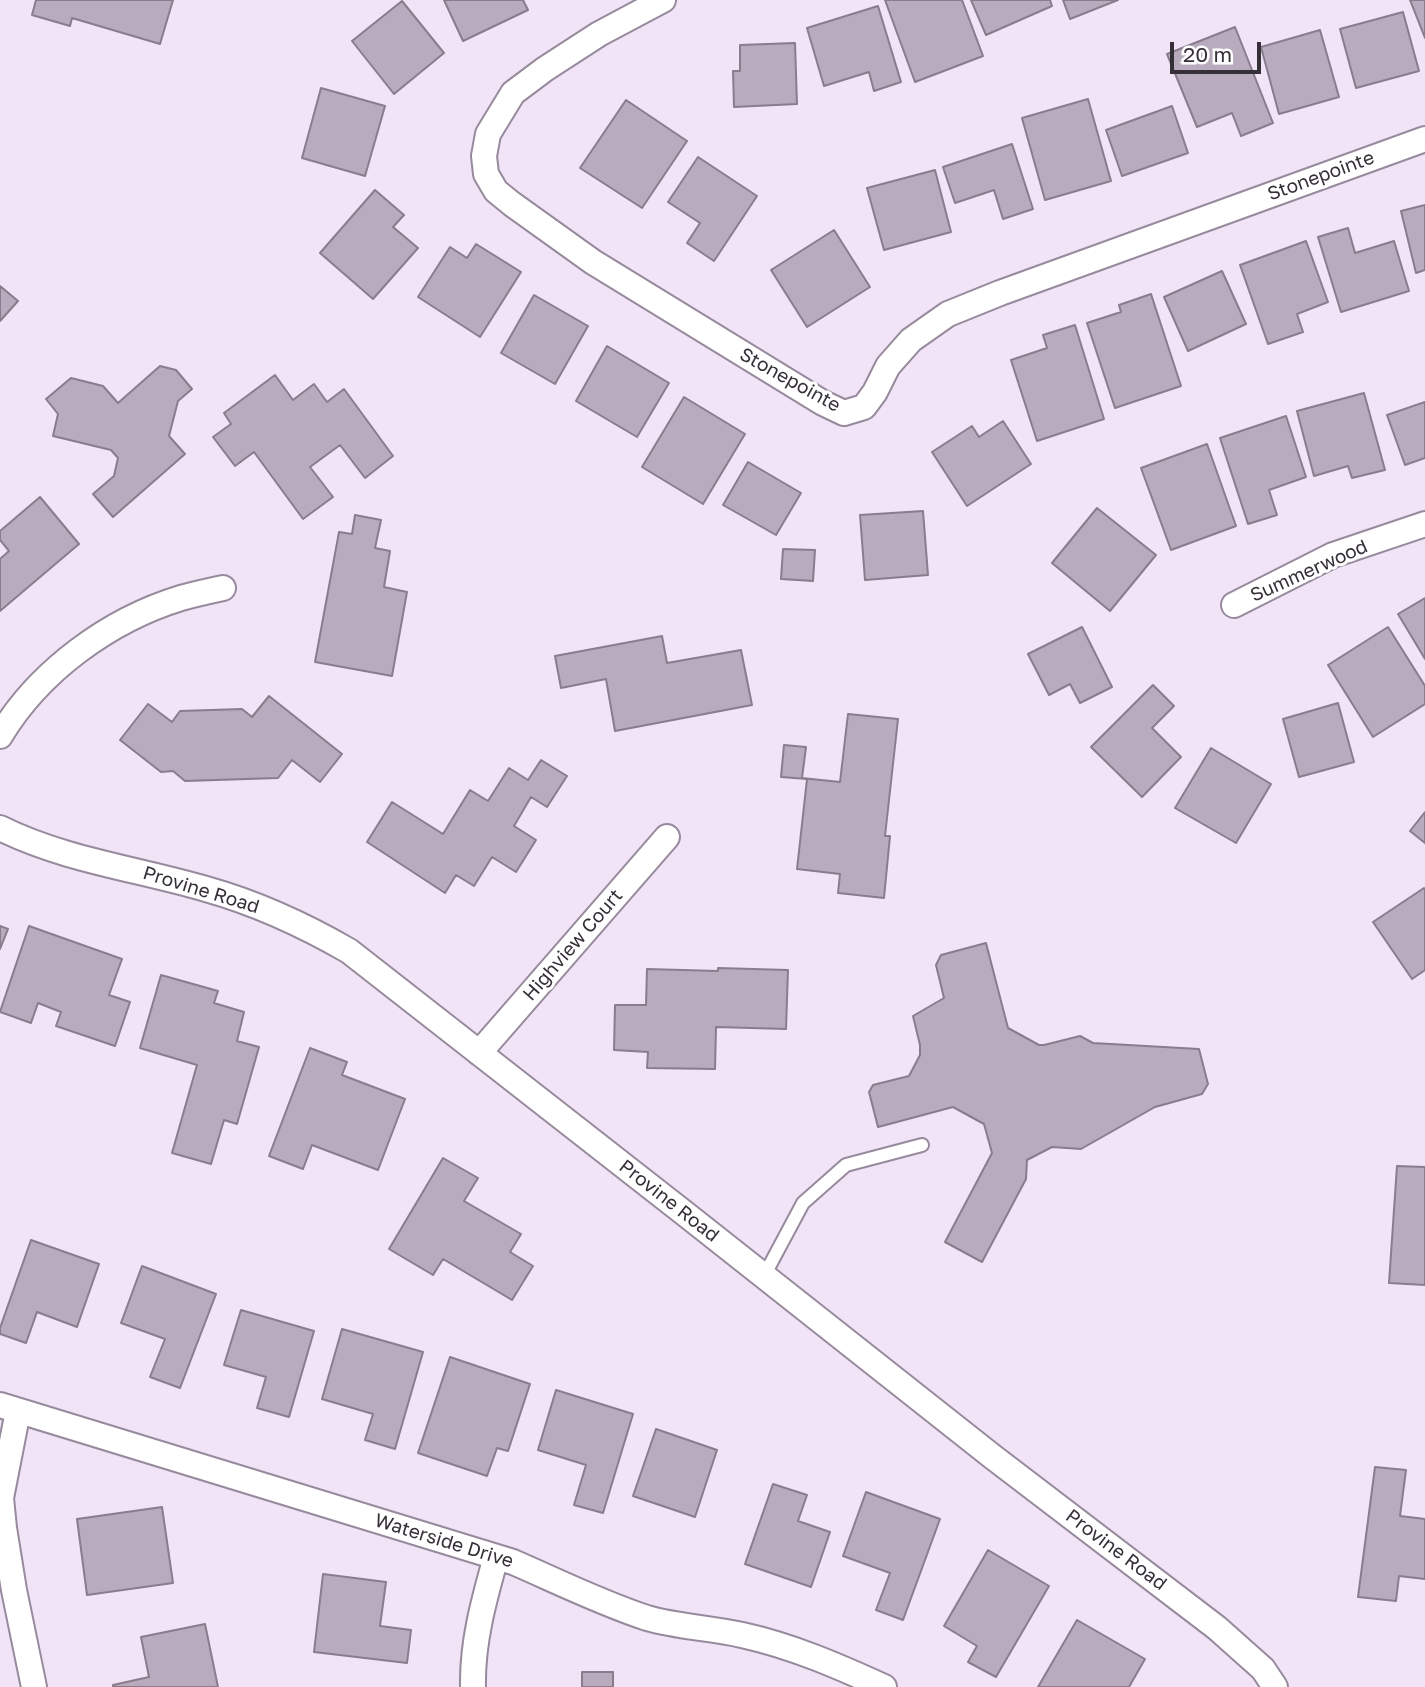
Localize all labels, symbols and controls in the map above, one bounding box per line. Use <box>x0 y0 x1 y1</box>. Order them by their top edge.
scale bar <box>1173 28 1264 72</box>
text: 20 m <box>1183 41 1232 67</box>
street label: Stonepointe <box>1265 146 1377 206</box>
street label: Stonepointe <box>736 343 844 417</box>
street label: Summerwood <box>1247 535 1371 607</box>
street label: Provine Road <box>140 861 262 919</box>
street label: Highview Court <box>518 885 628 1005</box>
street label: Provine Road <box>615 1155 723 1247</box>
street label: Provine Road <box>1061 1505 1171 1595</box>
street label: Waterside Drive <box>372 1509 516 1573</box>

